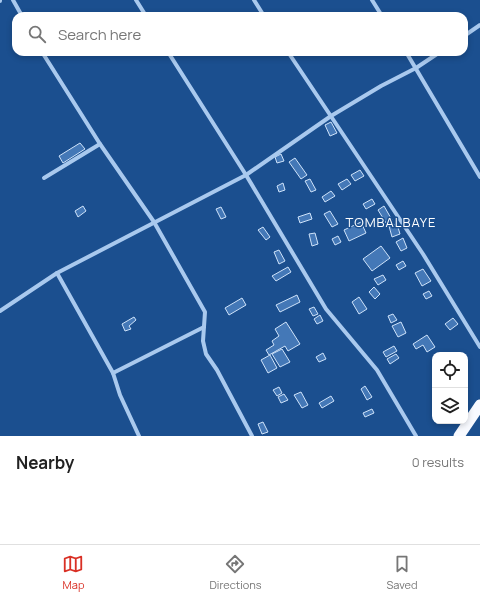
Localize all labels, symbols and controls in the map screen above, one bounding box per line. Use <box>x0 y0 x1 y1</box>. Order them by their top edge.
search box <box>12 12 468 56</box>
icon: search <box>26 23 48 45</box>
text: Search here <box>58 24 141 45</box>
district label: TOMBALBAYE <box>346 213 437 231</box>
map controls <box>432 352 468 424</box>
button: locate <box>432 352 468 388</box>
button: layers <box>432 388 468 424</box>
text: Nearby <box>16 451 74 474</box>
text: 0 results <box>412 453 464 471</box>
tab: Map <box>62 553 84 592</box>
tab: Directions <box>209 553 262 592</box>
tab: Saved <box>387 553 418 592</box>

